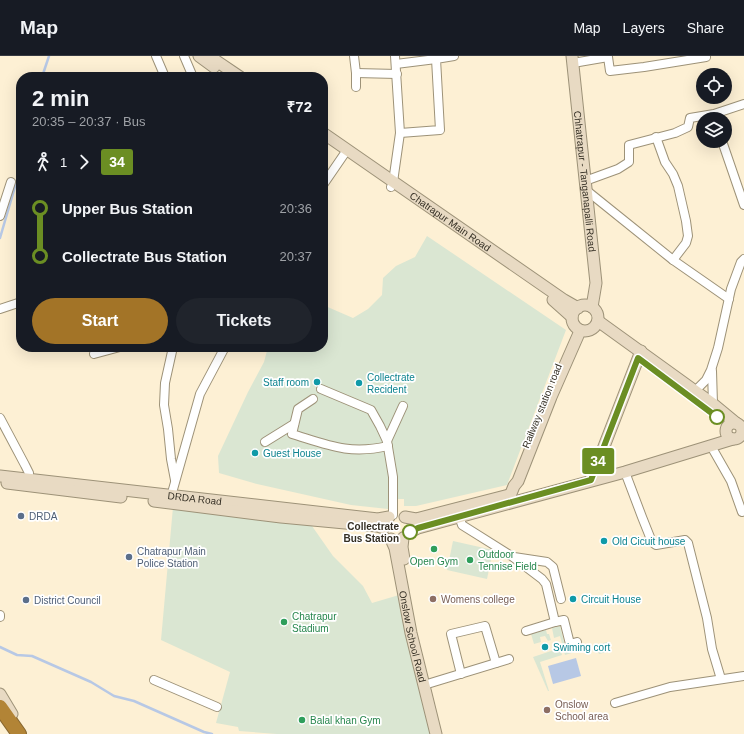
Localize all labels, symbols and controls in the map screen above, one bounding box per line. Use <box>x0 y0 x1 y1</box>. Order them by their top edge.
text: Map <box>20 17 58 38</box>
text: Map <box>573 20 601 36</box>
text: Layers <box>623 20 665 36</box>
text: Share <box>687 20 724 36</box>
map controls <box>696 68 732 148</box>
button: locate <box>696 68 732 104</box>
text: 2 min <box>32 86 89 111</box>
text: ₹72 <box>287 98 312 115</box>
street label: Chhatrapur - Tanganapalli Road <box>572 110 598 252</box>
button: layers <box>696 112 732 148</box>
text: 20:35 – 20:37 · Bus <box>32 114 145 129</box>
icon: walk <box>32 151 54 173</box>
icon: forward <box>73 151 95 173</box>
text: 34 <box>109 154 125 170</box>
text: 1 <box>60 155 67 170</box>
street label: Chatrapur Main Road <box>408 190 493 253</box>
text: Upper Bus Station <box>62 200 193 217</box>
text: 20:36 <box>279 201 312 216</box>
text: Collectrate Bus Station <box>62 248 227 265</box>
text: 20:37 <box>279 249 312 264</box>
button: Start <box>32 298 168 344</box>
button: Tickets <box>176 298 312 344</box>
street label: Railway station road <box>520 362 564 450</box>
place label: Collectrate Recident <box>367 372 415 395</box>
place label: Staff room <box>263 377 309 388</box>
marker: Staff room <box>312 377 322 387</box>
marker: Collectrate Recident <box>354 378 364 388</box>
unlabelled marker <box>709 409 725 425</box>
marker: Guest House <box>250 448 260 458</box>
place label: Guest House <box>263 448 322 459</box>
line badge: 34 <box>580 448 616 474</box>
text: 34 <box>590 453 606 469</box>
street label: DRDA Road <box>167 490 222 507</box>
marker: DRDA <box>16 511 26 521</box>
place label: DRDA <box>29 511 58 522</box>
place label: Collectrate Bus Station <box>343 521 399 544</box>
marker: Collectrate Bus Station <box>402 524 418 540</box>
marker: Old Cicuit house <box>599 536 609 546</box>
place label: Old Cicuit house <box>612 536 686 547</box>
marker: Open Gym <box>429 544 439 554</box>
place label: Chatrapur Main Police Station <box>137 546 206 569</box>
place label: Outdoor Tennise Field <box>478 549 537 572</box>
marker: Chatrapur Main Police Station <box>124 552 134 562</box>
marker: Outdoor Tennise Field <box>465 555 475 565</box>
place label: Open Gym <box>410 556 458 567</box>
street label: Onslow School Road <box>398 590 428 683</box>
marker: Womens college <box>428 594 438 604</box>
place label: Womens college <box>441 594 515 605</box>
marker: Circuit House <box>568 594 578 604</box>
place label: Circuit House <box>581 594 641 605</box>
marker: District Council <box>21 595 31 605</box>
place label: District Council <box>34 595 101 606</box>
place label: Chatrapur Stadium <box>292 611 337 634</box>
marker: Chatrapur Stadium <box>279 617 289 627</box>
marker: Swiming cort <box>540 642 550 652</box>
place label: Swiming cort <box>553 642 610 653</box>
place label: Onslow School area <box>555 699 609 722</box>
marker: Onslow School area <box>542 705 552 715</box>
marker: Balal khan Gym <box>297 715 307 725</box>
place label: Balal khan Gym <box>310 715 381 726</box>

